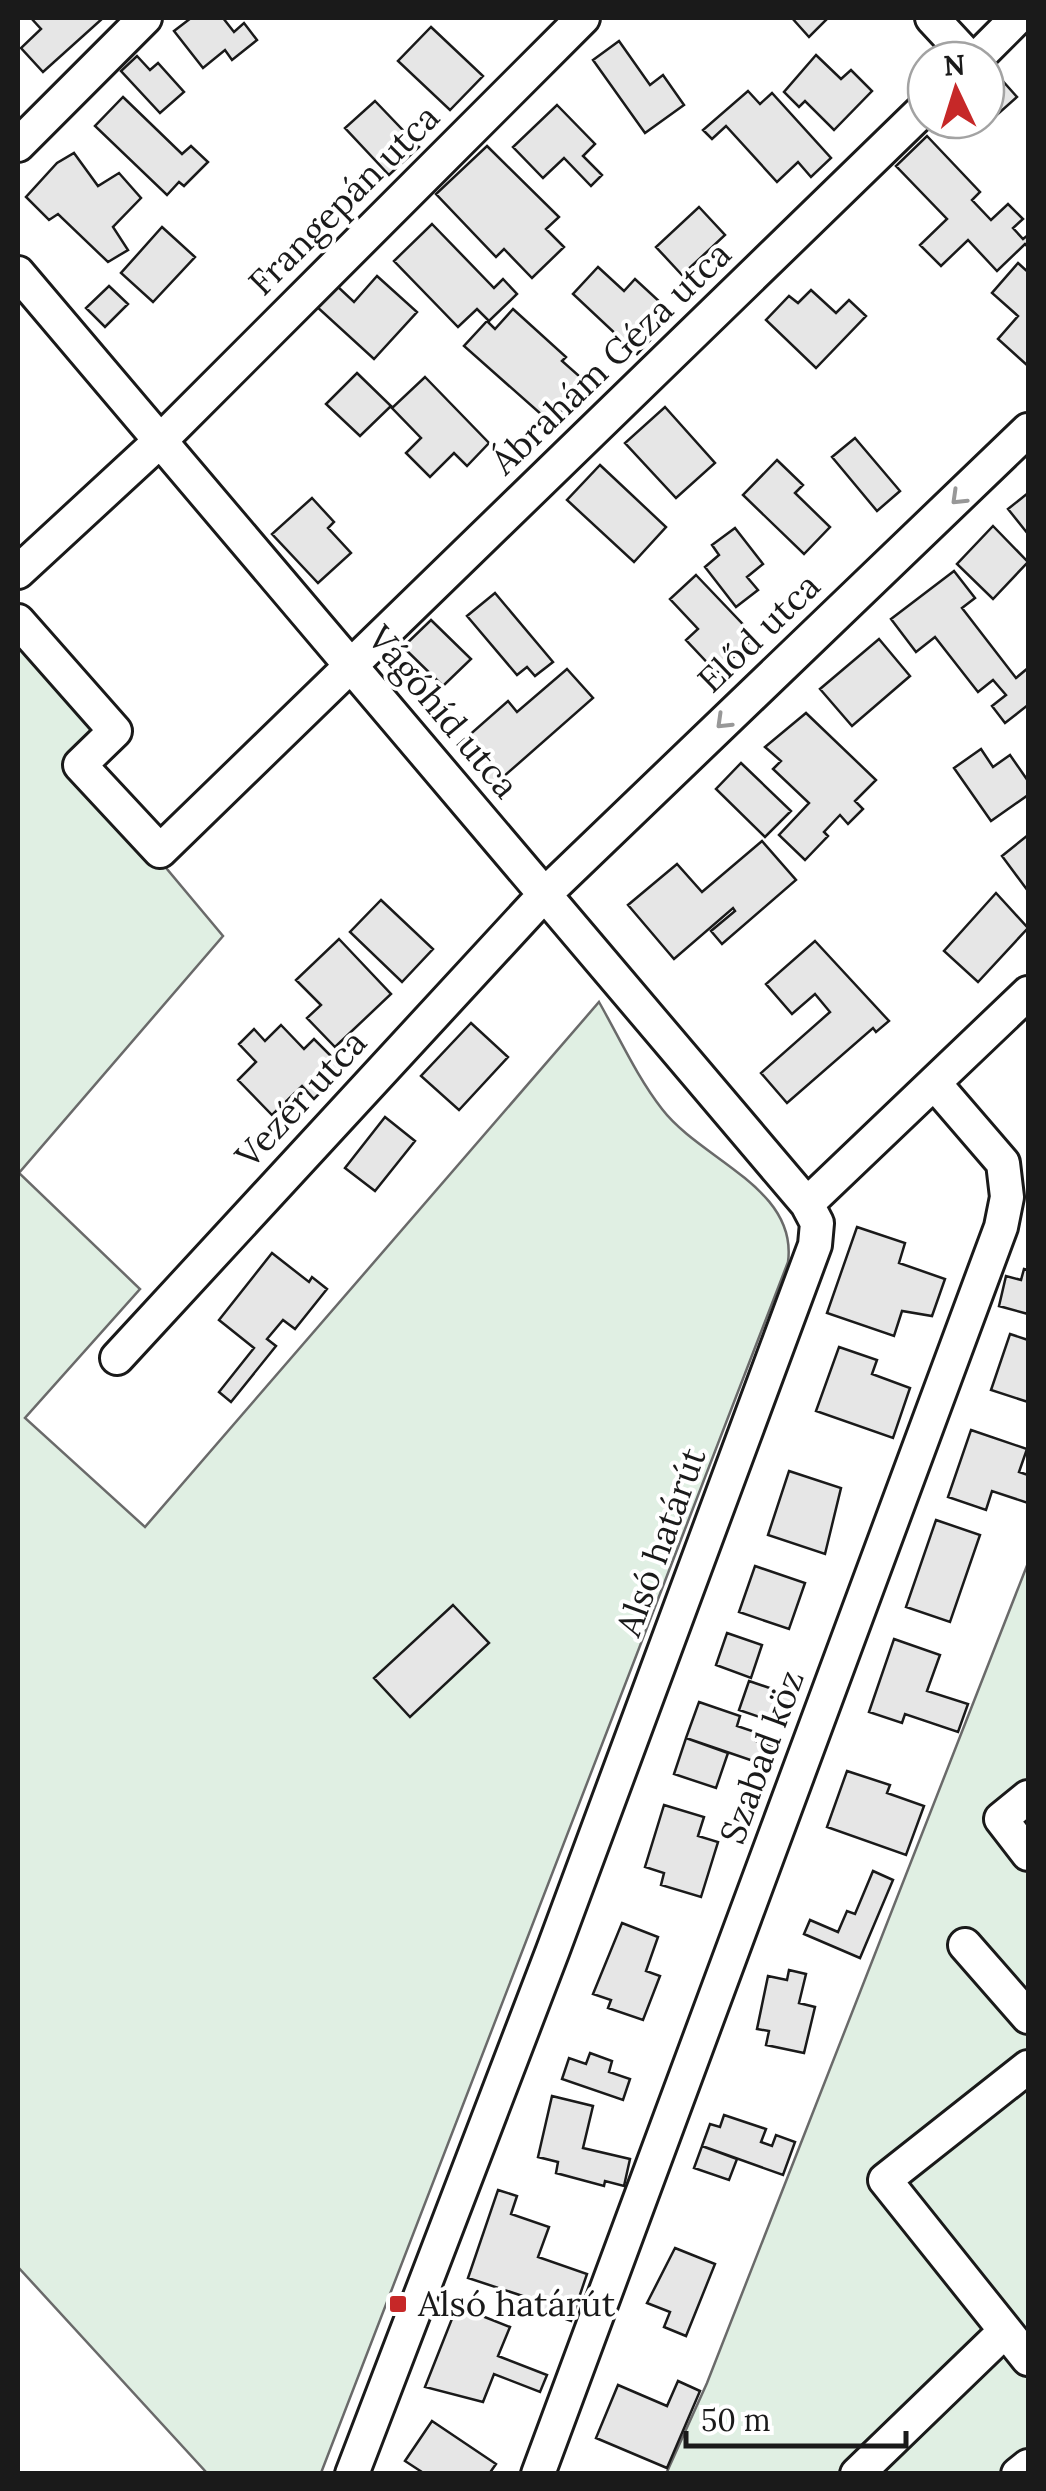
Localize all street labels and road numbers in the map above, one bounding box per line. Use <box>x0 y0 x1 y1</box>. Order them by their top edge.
street label: Frangepán utca <box>239 95 449 305</box>
street label: Ábrahám Géza utca <box>480 231 740 484</box>
street label: Előd utca <box>688 563 829 702</box>
street label: Vágóhíd utca <box>357 615 529 807</box>
street label: Vezér utca <box>225 1020 376 1178</box>
street label: Alsó határút <box>605 1441 716 1643</box>
street label: Szabad köz <box>709 1664 814 1850</box>

